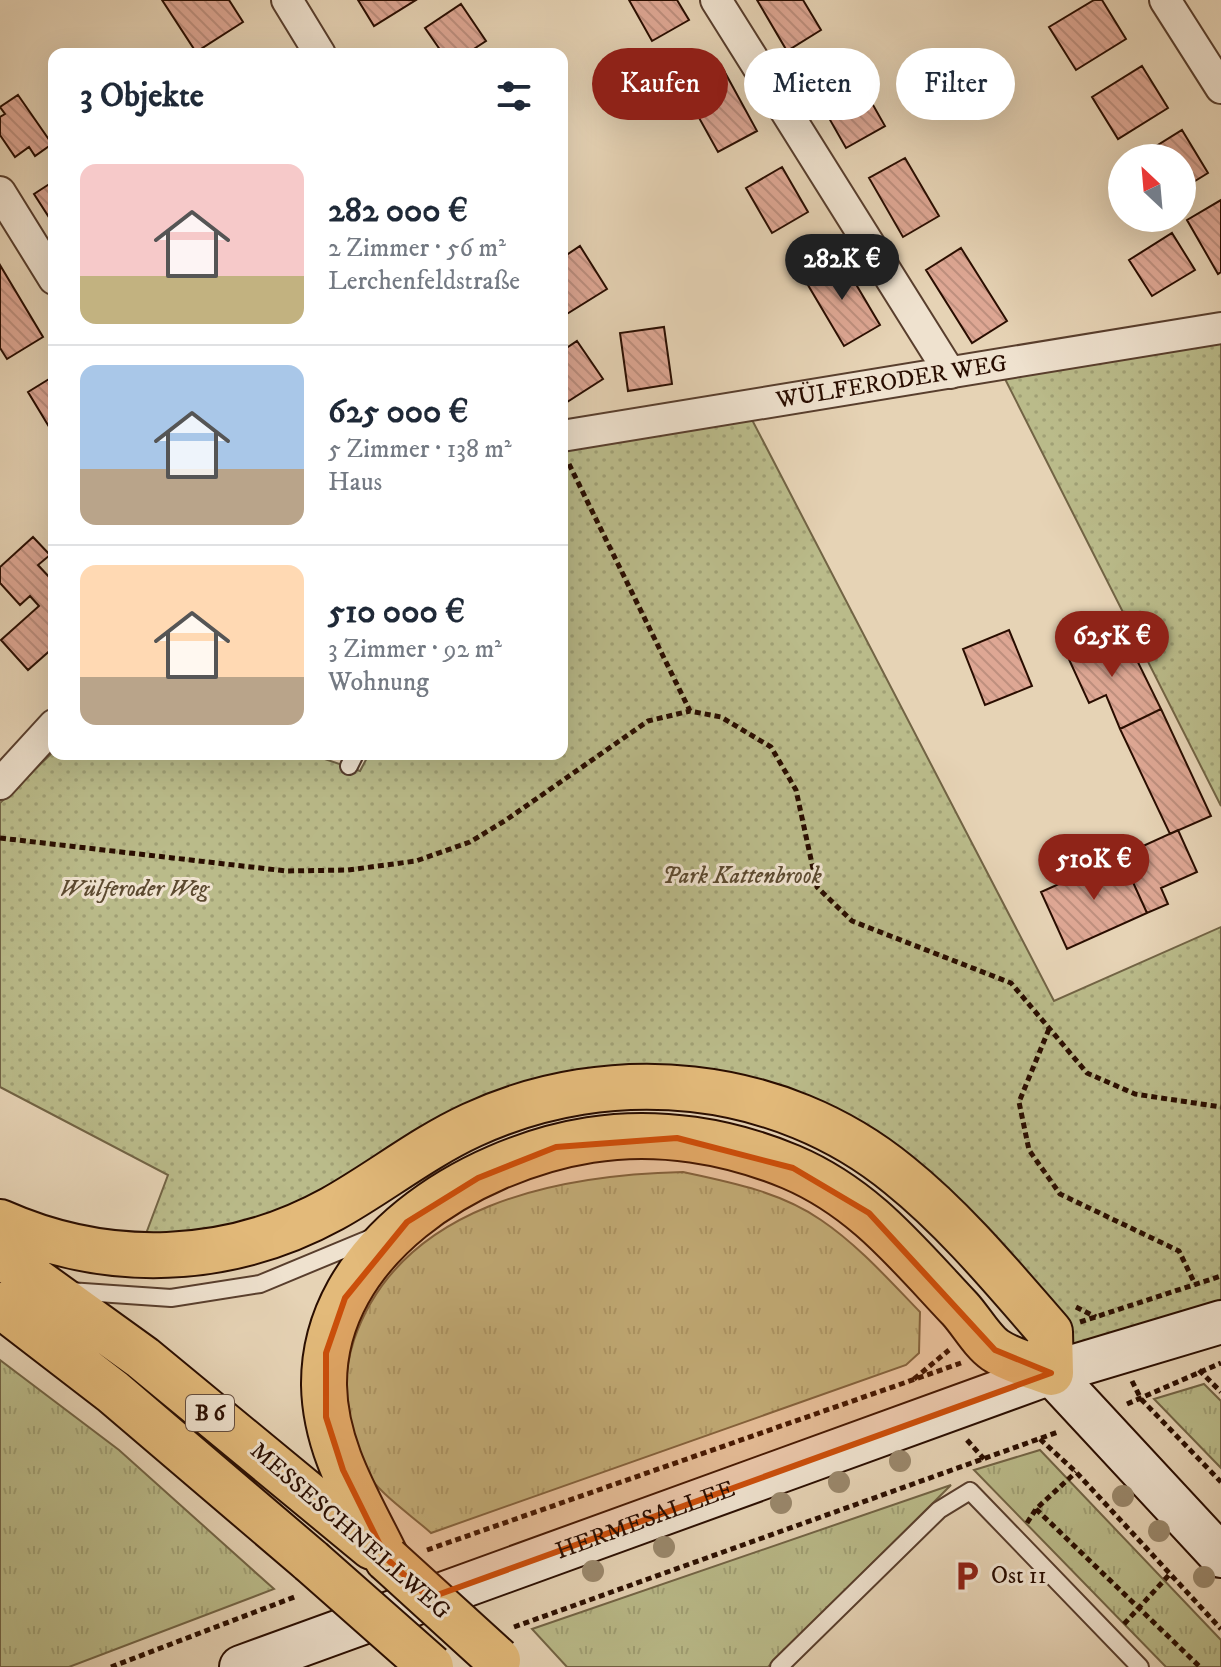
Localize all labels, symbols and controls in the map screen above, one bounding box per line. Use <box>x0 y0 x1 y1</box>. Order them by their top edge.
chip: Kaufen <box>592 48 728 120</box>
chip: Mieten <box>744 48 880 120</box>
chip: Filter <box>896 48 1015 120</box>
icon: filters <box>492 74 536 118</box>
text: 3 Objekte <box>80 75 204 117</box>
north arrow <box>1108 144 1196 232</box>
map controls <box>1108 144 1196 232</box>
text: 282 000 € <box>328 190 468 232</box>
icon: home <box>144 196 240 292</box>
text: 2 Zimmer · 56 m² <box>328 232 506 265</box>
pin: 282K € <box>777 234 907 302</box>
text: 282K € <box>803 243 881 276</box>
text: Lerchenfeldstraße <box>328 265 520 298</box>
street label: WÜLFERODER WEG <box>773 348 1009 416</box>
text: 625 000 € <box>328 391 468 433</box>
icon: home <box>144 397 240 493</box>
text: 5 Zimmer · 138 m² <box>328 433 512 466</box>
text: Haus <box>328 466 382 499</box>
text: 510 000 € <box>328 591 465 633</box>
icon: home <box>144 597 240 693</box>
pin: 625K € <box>1047 611 1177 679</box>
text: 625K € <box>1073 620 1151 653</box>
text: 3 Zimmer · 92 m² <box>328 633 502 666</box>
text: Wohnung <box>328 666 429 699</box>
pin: 510K € <box>1029 834 1159 902</box>
text: 510K € <box>1056 843 1132 876</box>
park label: Park Kattenbrook <box>662 861 822 891</box>
park label: Wülferoder Weg <box>60 874 211 904</box>
road number: B 6 <box>186 1395 234 1431</box>
street label: MESSESCHNELLWEG <box>244 1436 456 1626</box>
street label: HERMESALLEE <box>551 1474 739 1567</box>
parking icon: Ost 11 <box>950 1559 984 1593</box>
place label: Ost 11 <box>991 1561 1046 1591</box>

